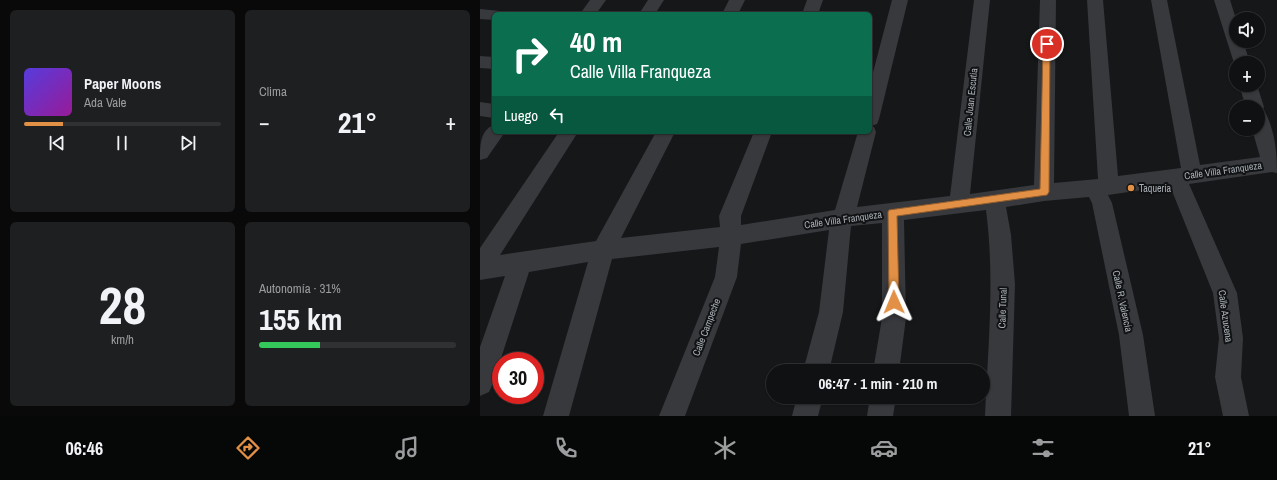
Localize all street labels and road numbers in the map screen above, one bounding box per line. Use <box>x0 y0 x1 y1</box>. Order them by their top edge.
street label: Calle Juan Escutia <box>960 67 981 137</box>
street label: Calle Villa Franqueza <box>1183 159 1263 182</box>
street label: Calle Villa Franqueza <box>803 208 883 231</box>
street label: Calle R. Valencia <box>1110 269 1135 334</box>
street label: Calle Tunal <box>995 287 1010 329</box>
street label: Calle Azucena <box>1215 289 1236 343</box>
street label: Calle Campeche <box>690 296 724 358</box>

